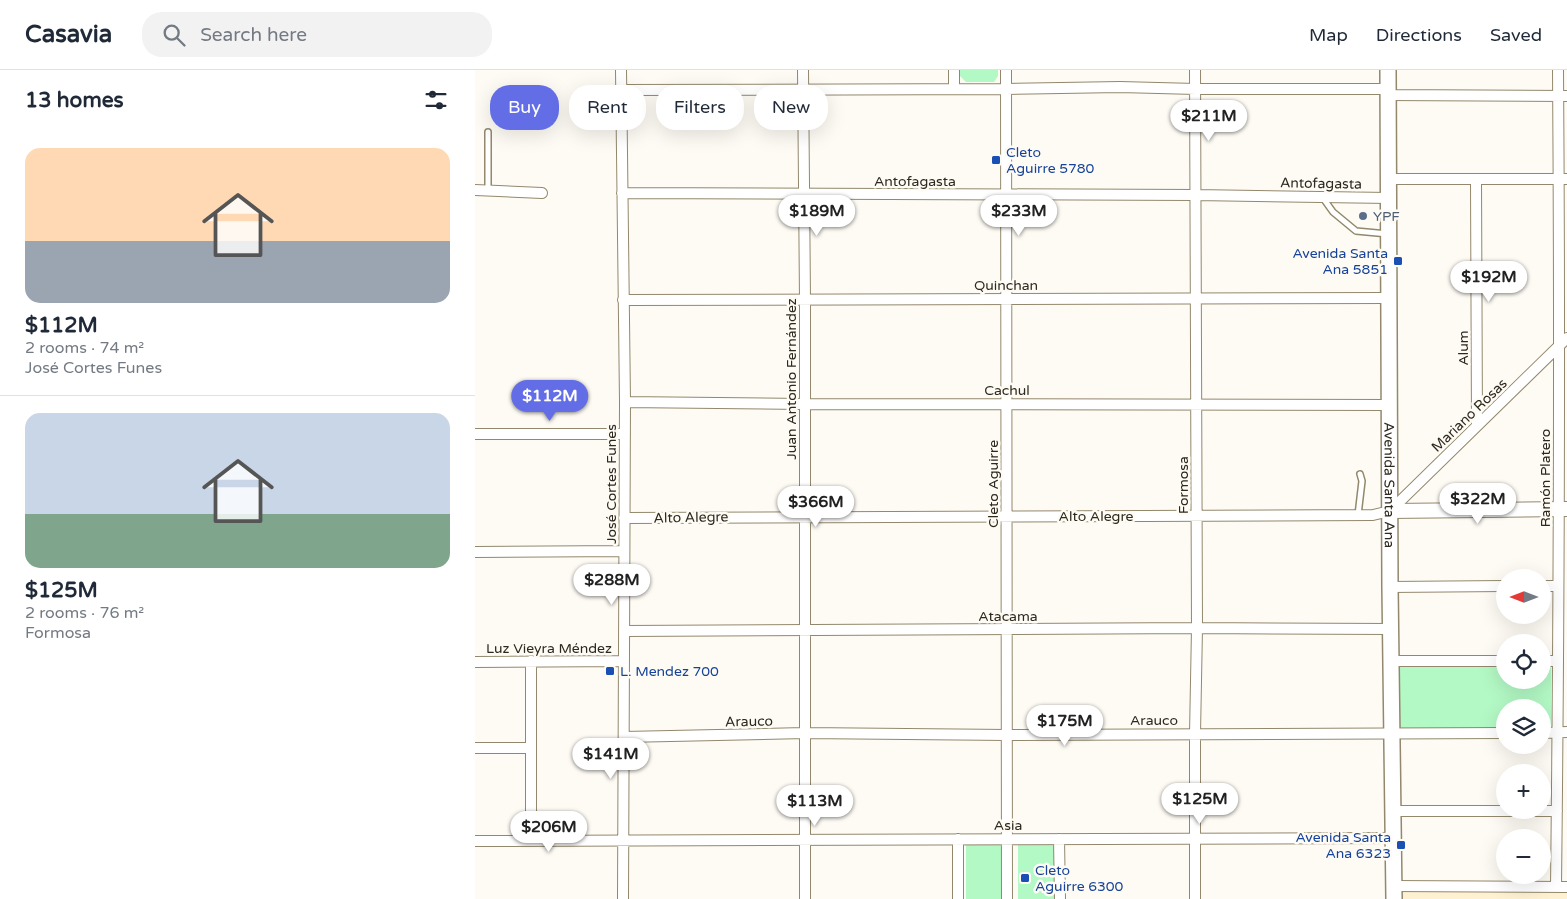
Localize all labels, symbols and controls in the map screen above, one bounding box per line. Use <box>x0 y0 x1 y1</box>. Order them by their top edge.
search box <box>142 12 492 57</box>
text: Casavia <box>25 20 112 49</box>
icon: search <box>160 21 188 49</box>
text: Search here <box>200 24 307 46</box>
text: Map <box>1309 24 1348 46</box>
text: Directions <box>1376 24 1462 46</box>
text: Saved <box>1490 24 1542 46</box>
chip: Buy <box>490 85 559 130</box>
chip: Rent <box>569 85 646 130</box>
chip: Filters <box>656 85 744 130</box>
chip: New <box>754 85 828 130</box>
icon: filters <box>422 86 450 114</box>
text: 13 homes <box>25 88 124 113</box>
pin: $211M <box>1174 100 1244 142</box>
text: $211M <box>1181 106 1237 126</box>
place label: Cleto Aguirre 5780 <box>1006 144 1095 177</box>
marker: Cleto Aguirre 5780 <box>990 154 1002 166</box>
street label: Antofagasta <box>874 173 956 190</box>
street label: Antofagasta <box>1280 174 1362 193</box>
icon: home <box>193 180 283 270</box>
pin: $189M <box>782 194 852 237</box>
pin: $233M <box>984 194 1054 237</box>
text: $189M <box>789 201 845 221</box>
text: $233M <box>991 201 1047 221</box>
place label: YPF <box>1373 208 1400 225</box>
marker: YPF <box>1357 210 1369 222</box>
place label: Avenida Santa Ana 5851 <box>1292 245 1388 278</box>
marker: Avenida Santa Ana 5851 <box>1392 255 1404 267</box>
pin: $192M <box>1454 260 1524 303</box>
text: $192M <box>1461 267 1517 287</box>
street label: Quinchan <box>974 277 1038 294</box>
street label: Juan Antonio Fernández <box>783 298 800 460</box>
text: $112M <box>25 313 98 338</box>
street label: Alum <box>1455 330 1472 366</box>
text: 2 rooms · 74 m² <box>25 338 144 358</box>
text: José Cortes Funes <box>25 358 162 378</box>
street label: Mariano Rosas <box>1428 375 1511 456</box>
pin: $112M <box>515 380 585 422</box>
street label: Cachul <box>984 382 1030 399</box>
text: $112M <box>522 386 578 406</box>
street label: Avenida Santa Ana <box>1380 422 1398 548</box>
street label: José Cortes Funes <box>603 424 620 544</box>
street label: Ramón Platero <box>1537 429 1554 527</box>
street label: Cleto Aguirre <box>985 440 1002 528</box>
icon: home <box>193 446 283 536</box>
street label: Formosa <box>1175 456 1192 514</box>
pin: $322M <box>1443 482 1513 525</box>
pin: $366M <box>781 486 851 528</box>
text: $322M <box>1450 489 1506 509</box>
text: $366M <box>788 492 844 512</box>
street label: Alto Alegre <box>653 508 729 527</box>
street label: Alto Alegre <box>1059 508 1134 525</box>
pin: $288M <box>577 564 647 606</box>
north arrow <box>1496 569 1551 624</box>
map controls <box>1496 569 1551 884</box>
text: $288M <box>584 570 640 590</box>
text: $125M <box>25 578 98 603</box>
text: 2 rooms · 76 m² <box>25 603 144 623</box>
street label: Atacama <box>978 608 1038 625</box>
text: Formosa <box>25 623 91 643</box>
button: locate <box>1496 634 1551 689</box>
street label: Luz Vieyra Méndez <box>486 640 612 657</box>
place label: L. Mendez 700 <box>620 663 719 680</box>
marker: L. Mendez 700 <box>604 665 616 677</box>
button: layers <box>1496 699 1551 754</box>
pin: $175M <box>1030 704 1100 747</box>
text: $175M <box>1037 711 1093 731</box>
street label: Arauco <box>1130 712 1178 729</box>
street label: Arauco <box>725 713 773 730</box>
pin: $141M <box>576 738 646 780</box>
text: $141M <box>583 744 639 764</box>
button: + <box>1496 764 1551 819</box>
pin: $125M <box>1165 782 1235 825</box>
pin: $113M <box>780 784 850 827</box>
text: $125M <box>1172 789 1228 809</box>
text: $113M <box>787 791 843 811</box>
pin: $206M <box>514 810 584 853</box>
text: $206M <box>521 817 577 837</box>
street label: Asia <box>994 817 1022 834</box>
place label: Avenida Santa Ana 6323 <box>1295 829 1391 862</box>
button: − <box>1496 829 1551 884</box>
marker: Avenida Santa Ana 6323 <box>1395 839 1407 851</box>
place label: Cleto Aguirre 6300 <box>1035 862 1124 895</box>
marker: Cleto Aguirre 6300 <box>1019 872 1031 884</box>

